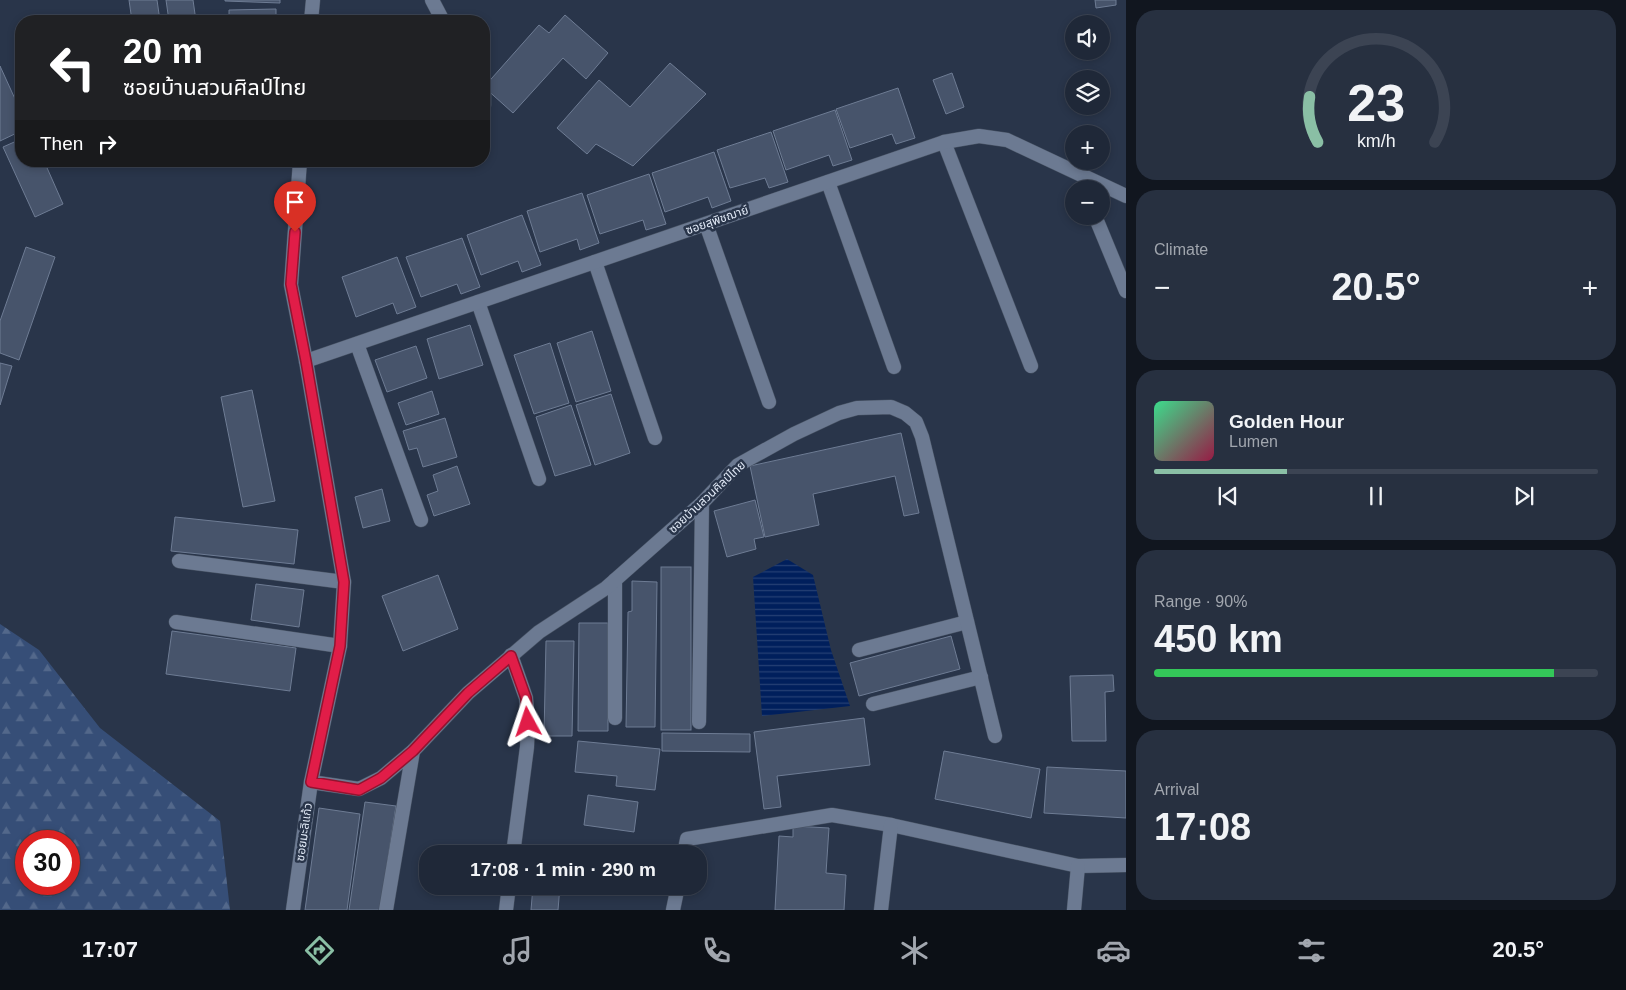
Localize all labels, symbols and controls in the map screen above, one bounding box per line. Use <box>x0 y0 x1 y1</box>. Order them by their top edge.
map controls <box>1065 15 1110 225</box>
button: sound <box>1065 15 1110 60</box>
text: 20 m <box>123 31 203 70</box>
icon: left <box>40 35 105 100</box>
button: layers <box>1065 70 1110 115</box>
text: 23 <box>1347 74 1405 132</box>
text: ซอยบ้านสวนศิลป์ไทย <box>123 75 306 100</box>
button: + <box>1065 125 1110 170</box>
icon: right <box>93 130 121 158</box>
text: km/h <box>1357 131 1395 151</box>
text: Then <box>40 133 83 154</box>
button: − <box>1065 180 1110 225</box>
pin <box>274 181 316 232</box>
icon: arrive <box>281 188 309 216</box>
street label: ซอยสุพิชฌาย์ <box>684 203 750 237</box>
text: Climate <box>1154 241 1208 258</box>
text: 20.5° <box>1331 266 1421 308</box>
text: − <box>1154 272 1170 303</box>
text: + <box>1582 272 1598 303</box>
text: Golden Hour <box>1229 411 1344 432</box>
text: Lumen <box>1229 433 1278 450</box>
street label: ซอยบ้านสวนศิลป์ไทย <box>666 458 748 536</box>
icon: previous <box>1214 482 1242 510</box>
icon: pause <box>1362 482 1390 510</box>
icon: next <box>1510 482 1538 510</box>
text: Range · 90% <box>1154 593 1247 610</box>
text: 450 km <box>1154 618 1283 660</box>
position arrow <box>501 695 553 747</box>
text: Arrival <box>1154 781 1199 798</box>
street label: ซอยมะลิแก้ว <box>293 802 315 862</box>
text: 17:08 <box>1154 806 1251 848</box>
speed limit sign: 30 <box>15 830 80 895</box>
text: 17:08 · 1 min · 290 m <box>470 859 656 880</box>
icon: directions <box>302 933 337 968</box>
icon: music <box>500 933 535 968</box>
icon: phone <box>699 933 734 968</box>
icon: climate <box>897 933 932 968</box>
icon: car <box>1096 933 1131 968</box>
icon: filters <box>1294 933 1329 968</box>
text: 17:07 <box>82 937 138 962</box>
text: 20.5° <box>1493 937 1544 962</box>

